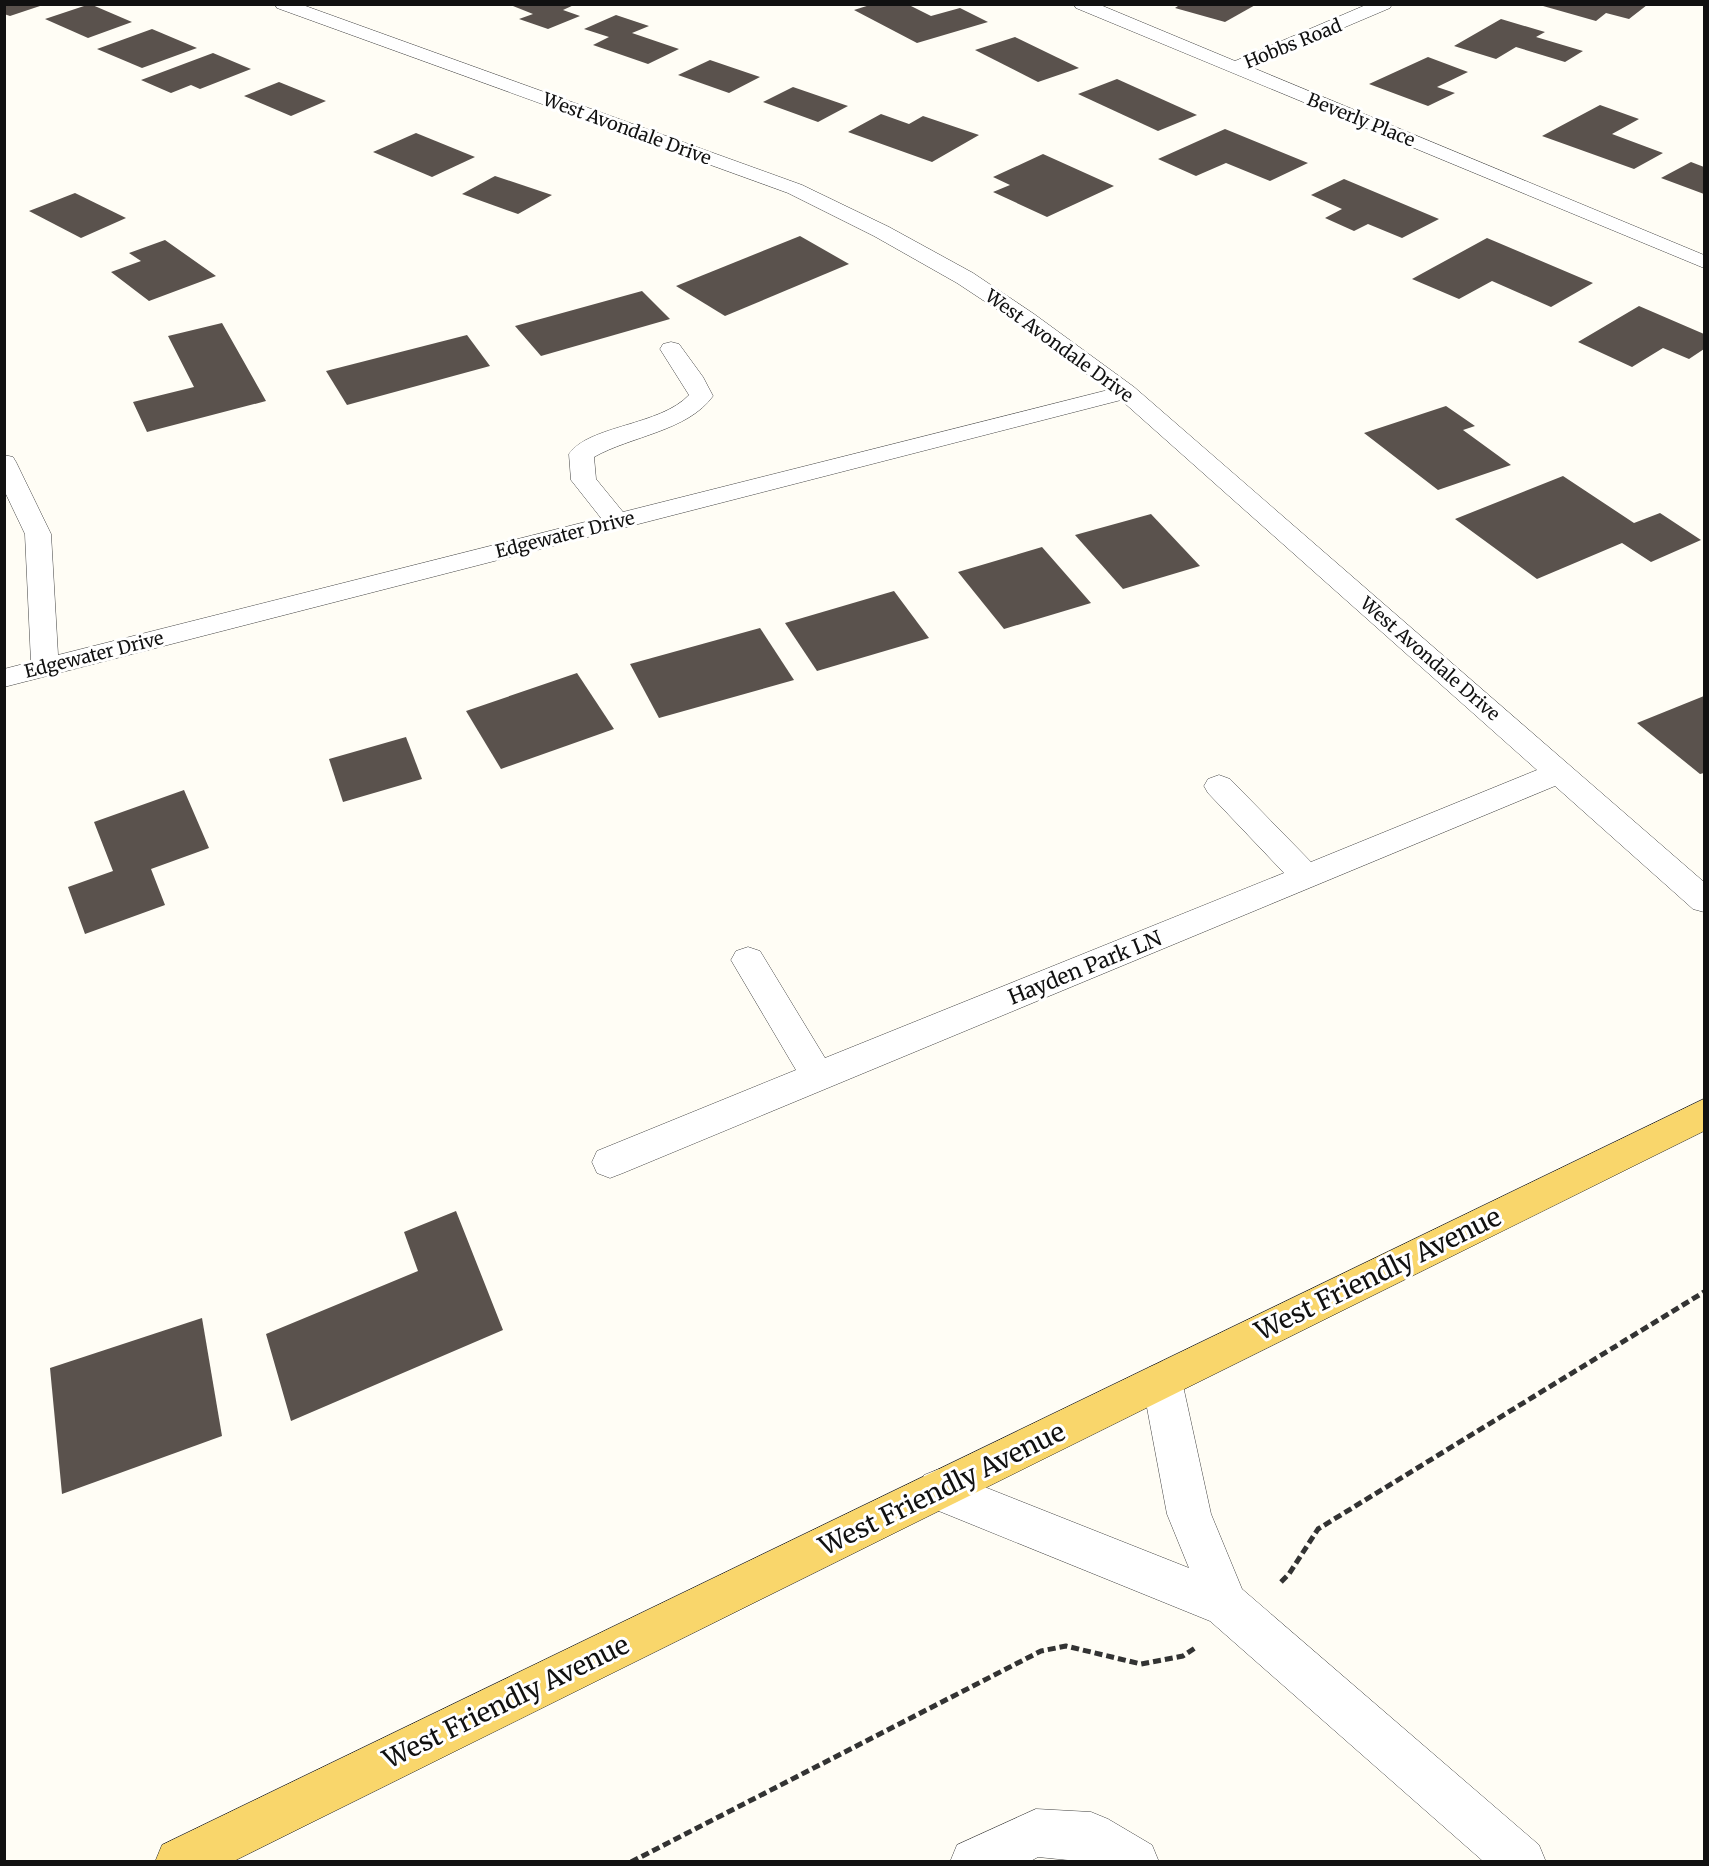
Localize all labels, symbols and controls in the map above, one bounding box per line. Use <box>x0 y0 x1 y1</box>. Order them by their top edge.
street label: Hobbs Road <box>1241 14 1345 74</box>
street label: West Avondale Drive <box>539 87 715 170</box>
street label: Beverly Place <box>1304 87 1418 152</box>
street label: West Avondale Drive <box>980 284 1138 407</box>
street label: Edgewater Drive <box>493 506 637 563</box>
street label: West Avondale Drive <box>1355 591 1505 726</box>
street label: Edgewater Drive <box>22 626 166 683</box>
street label: Hayden Park LN <box>1004 924 1165 1011</box>
street label: West Friendly Avenue <box>1248 1200 1506 1348</box>
street label: West Friendly Avenue <box>812 1415 1070 1563</box>
street label: West Friendly Avenue <box>376 1628 634 1776</box>

